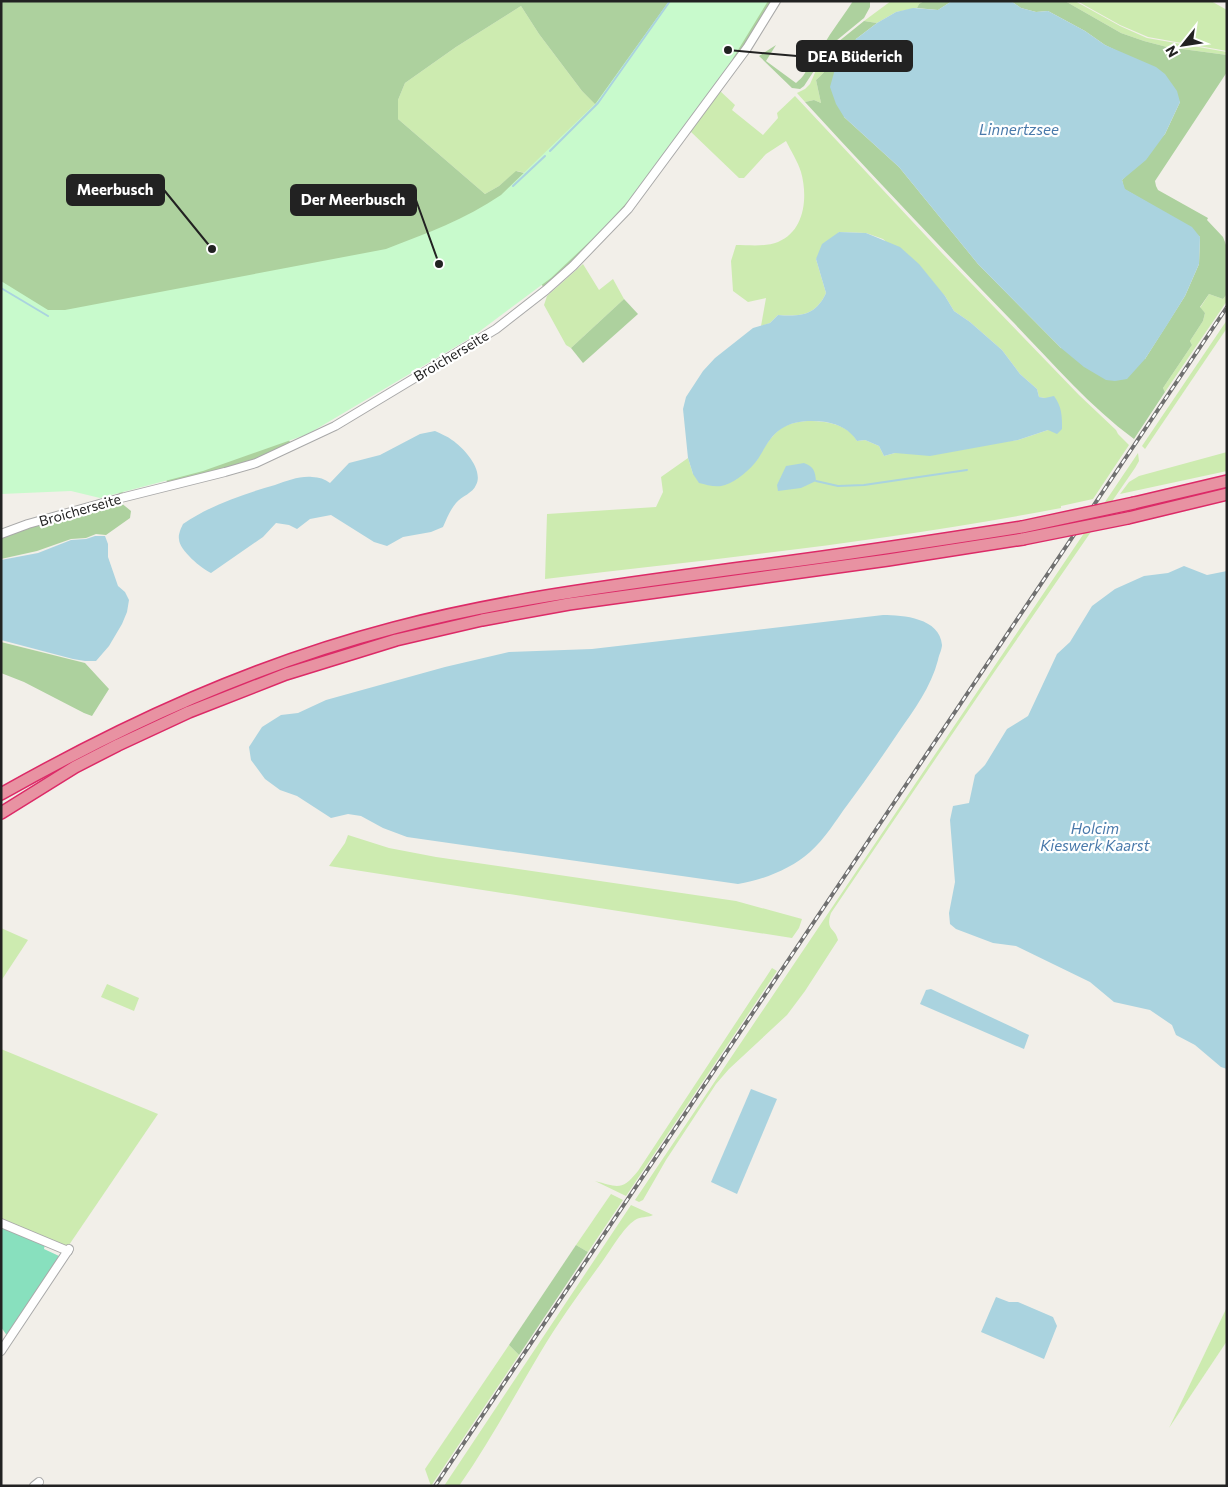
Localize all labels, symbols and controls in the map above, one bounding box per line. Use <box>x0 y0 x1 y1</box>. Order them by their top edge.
north arrow <box>1158 20 1208 70</box>
callout: DEA Büderich <box>797 41 912 71</box>
text: N <box>1161 43 1181 61</box>
text: DEA Büderich <box>807 47 903 65</box>
water label: Linnertzsee <box>979 120 1059 138</box>
callout: Meerbusch <box>67 175 164 205</box>
text: Meerbusch <box>77 180 153 198</box>
callout: Der Meerbusch <box>291 185 416 215</box>
text: Der Meerbusch <box>301 190 405 208</box>
street label: Broicherseite <box>410 327 491 385</box>
street label: Broicherseite <box>37 490 123 529</box>
water label: Holcim Kieswerk Kaarst <box>1040 819 1151 854</box>

